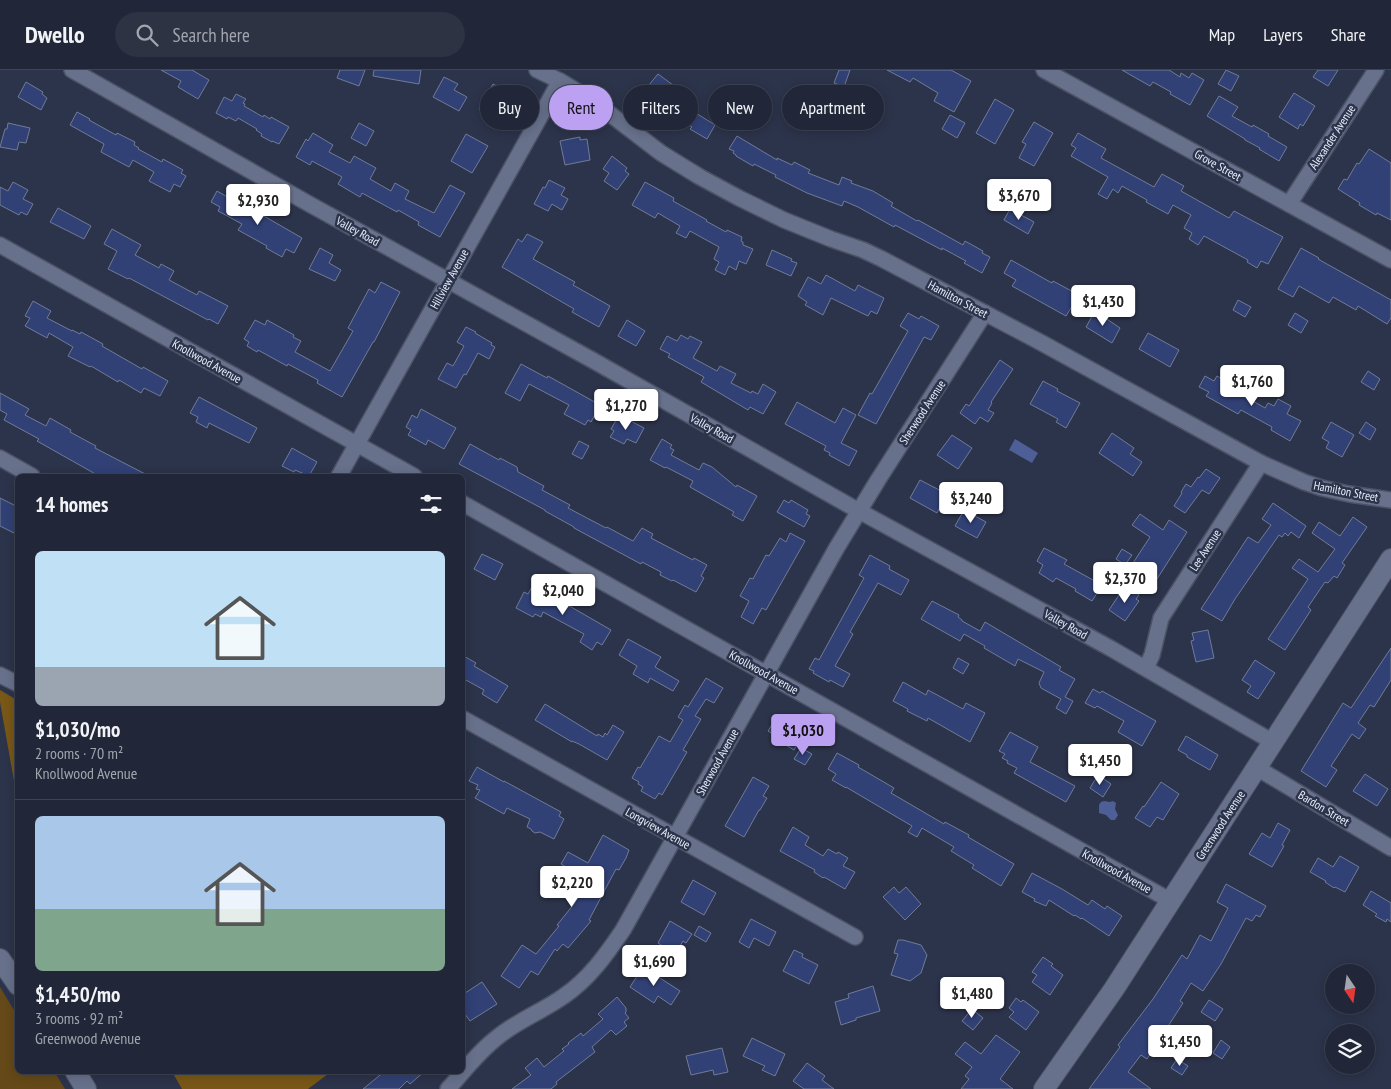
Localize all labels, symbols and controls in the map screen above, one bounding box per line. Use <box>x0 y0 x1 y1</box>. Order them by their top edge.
search box <box>115 12 465 57</box>
text: Dwello <box>25 19 85 50</box>
icon: search <box>133 21 161 49</box>
text: Search here <box>173 23 250 47</box>
text: Map <box>1209 23 1235 46</box>
text: Layers <box>1263 23 1303 46</box>
text: Share <box>1331 23 1366 46</box>
chip: Buy <box>480 85 539 130</box>
chip: Rent <box>549 85 613 130</box>
chip: Filters <box>623 85 698 130</box>
chip: New <box>708 85 772 130</box>
chip: Apartment <box>782 85 884 130</box>
street label: Alexander Avenue <box>1305 102 1359 172</box>
street label: Grove Street <box>1192 146 1245 184</box>
pin: $3,670 <box>978 178 1060 221</box>
pin: $2,930 <box>217 184 299 226</box>
text: $3,670 <box>998 185 1040 205</box>
text: $2,930 <box>237 190 279 210</box>
street label: Valley Road <box>333 212 382 249</box>
street label: Hillview Avenue <box>426 246 472 312</box>
street label: Hamilton Street <box>926 277 991 321</box>
pin: $1,430 <box>1062 284 1144 327</box>
text: $1,430 <box>1082 291 1124 311</box>
street label: Knollwood Avenue <box>170 336 244 386</box>
pin: $1,760 <box>1211 364 1293 407</box>
text: $1,760 <box>1231 371 1273 391</box>
street label: Sherwood Avenue <box>896 377 948 447</box>
pin: $1,270 <box>585 388 667 431</box>
text: $1,270 <box>605 395 647 415</box>
street label: Valley Road <box>687 409 736 446</box>
street label: Hamilton Street <box>1312 477 1380 505</box>
pin: $3,240 <box>930 482 1012 524</box>
text: $3,240 <box>950 488 992 508</box>
icon: filters <box>417 490 445 518</box>
text: 14 homes <box>35 491 108 518</box>
street label: Lee Avenue <box>1186 526 1224 574</box>
pin: $2,370 <box>1084 562 1166 604</box>
text: $2,370 <box>1104 568 1146 588</box>
pin: $2,040 <box>522 574 604 616</box>
text: $2,040 <box>542 580 584 600</box>
icon: home <box>195 583 285 673</box>
street label: Valley Road <box>1041 605 1090 642</box>
street label: Knollwood Avenue <box>727 647 801 697</box>
pin: $1,030 <box>762 714 844 756</box>
text: $1,030/mo <box>35 716 120 743</box>
text: $1,030 <box>782 720 824 740</box>
street label: Sherwood Avenue <box>693 726 741 798</box>
text: 2 rooms · 70 m² <box>35 743 123 763</box>
pin: $1,450 <box>1059 744 1141 786</box>
text: $1,450 <box>1079 750 1121 770</box>
text: Knollwood Avenue <box>35 763 137 783</box>
street label: Bardon Street <box>1296 787 1353 829</box>
street label: Greenwood Avenue <box>1192 788 1248 862</box>
street label: Longview Avenue <box>623 804 693 852</box>
street label: Knollwood Avenue <box>1080 846 1154 896</box>
icon: home <box>195 849 285 939</box>
pin: $2,220 <box>531 866 613 908</box>
text: $2,220 <box>551 872 593 892</box>
pin: $1,690 <box>613 944 695 987</box>
text: $1,690 <box>633 951 675 971</box>
north arrow <box>1325 964 1375 1014</box>
map controls <box>1325 964 1375 1074</box>
pin: $1,480 <box>931 976 1013 1019</box>
text: $1,450/mo <box>35 981 120 1008</box>
text: $1,480 <box>951 983 993 1003</box>
text: 3 rooms · 92 m² <box>35 1008 123 1028</box>
pin: $1,450 <box>1139 1024 1221 1067</box>
button: layers <box>1325 1024 1375 1074</box>
text: Greenwood Avenue <box>35 1028 141 1048</box>
text: $1,450 <box>1159 1031 1201 1051</box>

